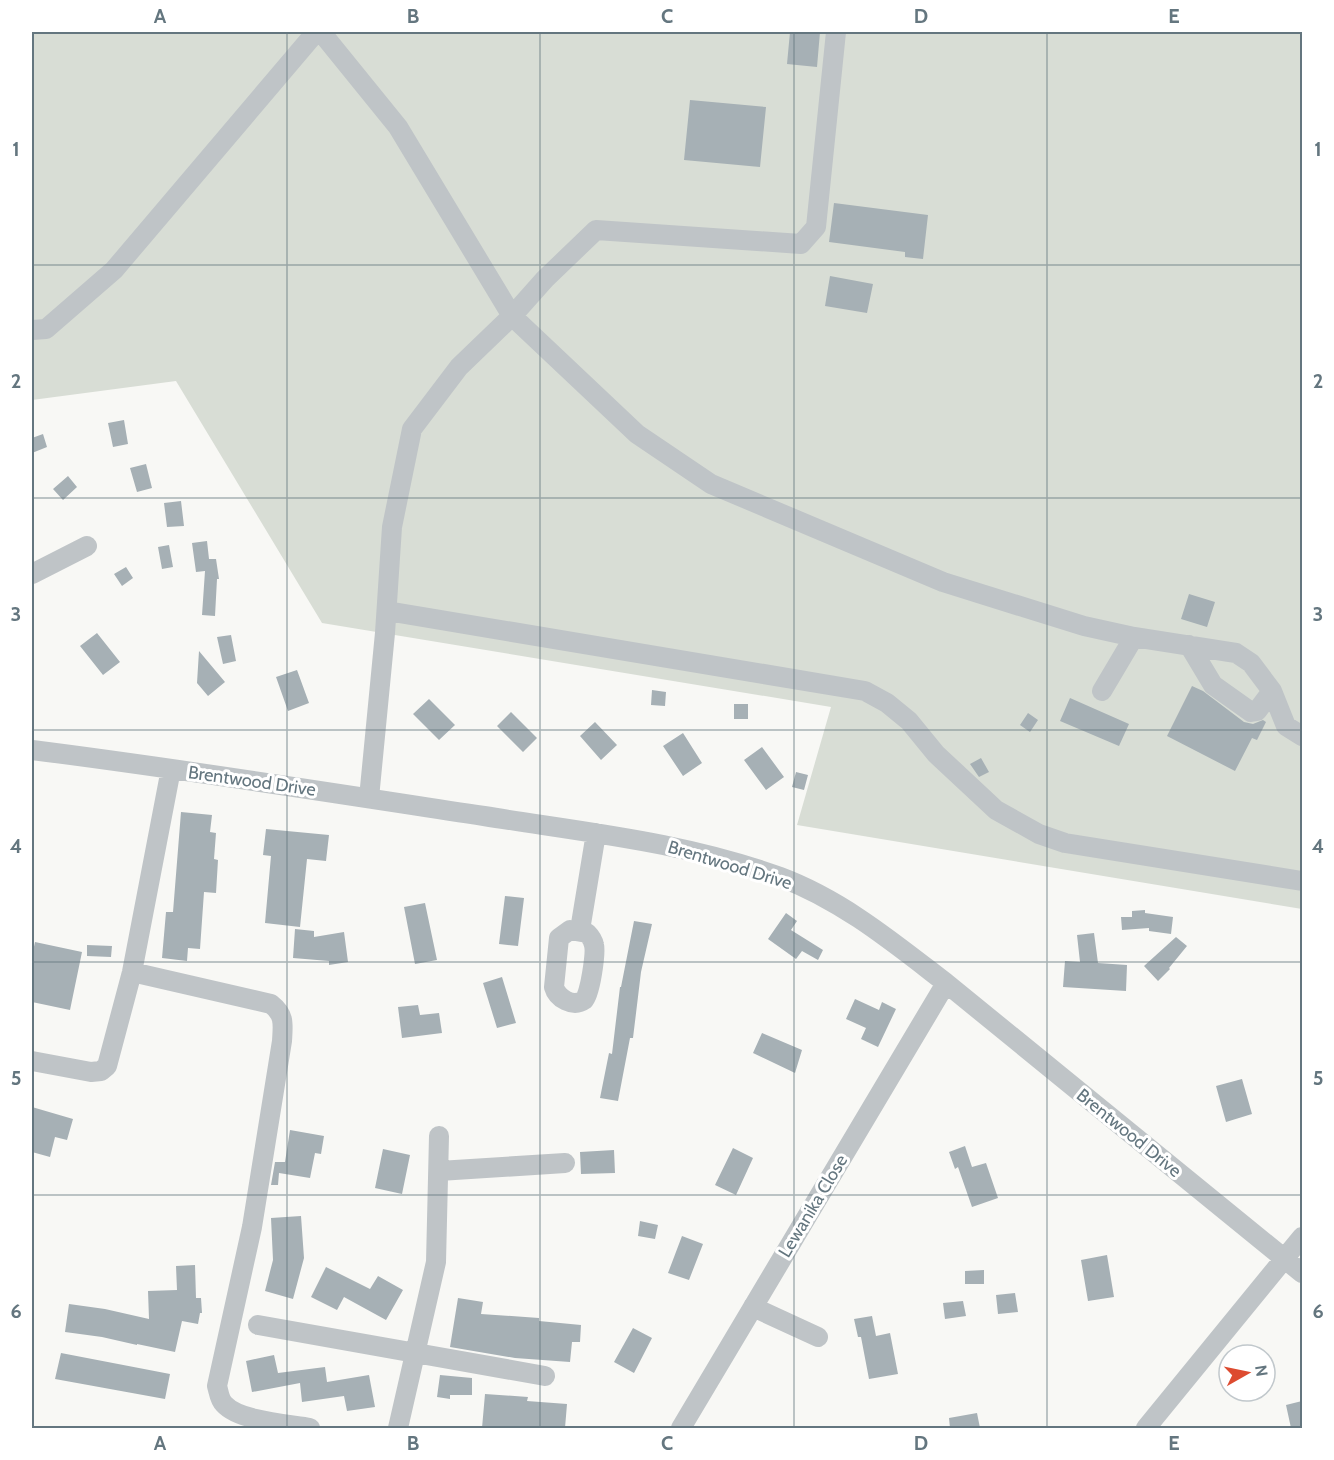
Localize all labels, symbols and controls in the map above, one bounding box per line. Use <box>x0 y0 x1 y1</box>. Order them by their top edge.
text: A <box>154 4 167 28</box>
text: B <box>407 4 419 28</box>
text: C <box>661 4 673 28</box>
text: D <box>914 4 928 28</box>
text: E <box>1168 4 1180 28</box>
text: 1 <box>12 137 20 161</box>
text: 1 <box>1314 137 1322 161</box>
text: 2 <box>11 369 21 393</box>
text: 2 <box>1313 369 1323 393</box>
text: 3 <box>11 602 21 626</box>
text: 3 <box>1313 602 1323 626</box>
street label: Brentwood Drive <box>187 761 317 801</box>
text: 4 <box>10 834 22 858</box>
text: 4 <box>1312 834 1324 858</box>
street label: Brentwood Drive <box>665 836 795 894</box>
text: 5 <box>11 1066 21 1090</box>
text: 5 <box>1313 1066 1323 1090</box>
street label: Brentwood Drive <box>1072 1084 1186 1182</box>
street label: Lewanika Close <box>774 1151 852 1261</box>
text: 6 <box>10 1299 22 1323</box>
text: 6 <box>1312 1299 1324 1323</box>
north arrow <box>1217 1343 1277 1403</box>
text: N <box>1251 1364 1272 1378</box>
text: A <box>154 1431 167 1455</box>
text: B <box>407 1431 419 1455</box>
text: C <box>661 1431 673 1455</box>
text: D <box>914 1431 928 1455</box>
text: E <box>1168 1431 1180 1455</box>

